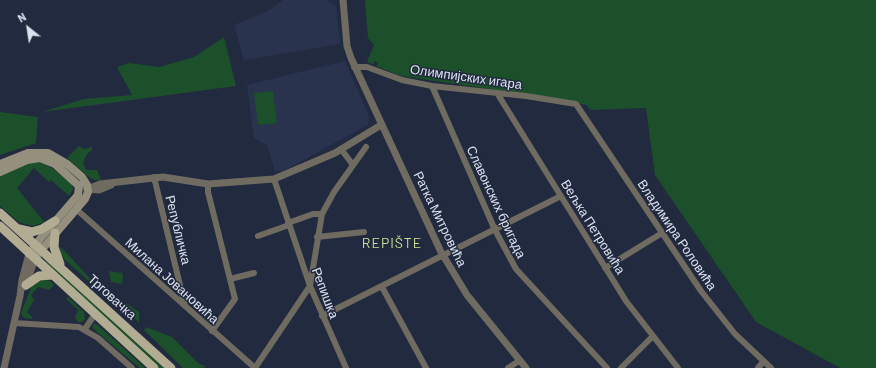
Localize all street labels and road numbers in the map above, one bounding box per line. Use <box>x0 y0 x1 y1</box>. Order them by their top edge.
street label: Олимпијских игара <box>409 61 523 93</box>
street label: Славонских бригада <box>463 143 529 261</box>
street label: Ратка Митровића <box>410 169 470 269</box>
street label: Вељка Петровића <box>558 177 628 277</box>
street label: Владимира Роловића <box>634 177 720 293</box>
street label: Републичка <box>162 194 194 266</box>
street label: Милана Јовановића <box>122 235 222 327</box>
street label: Репишка <box>308 265 342 321</box>
street label: Трговачка <box>85 271 139 323</box>

